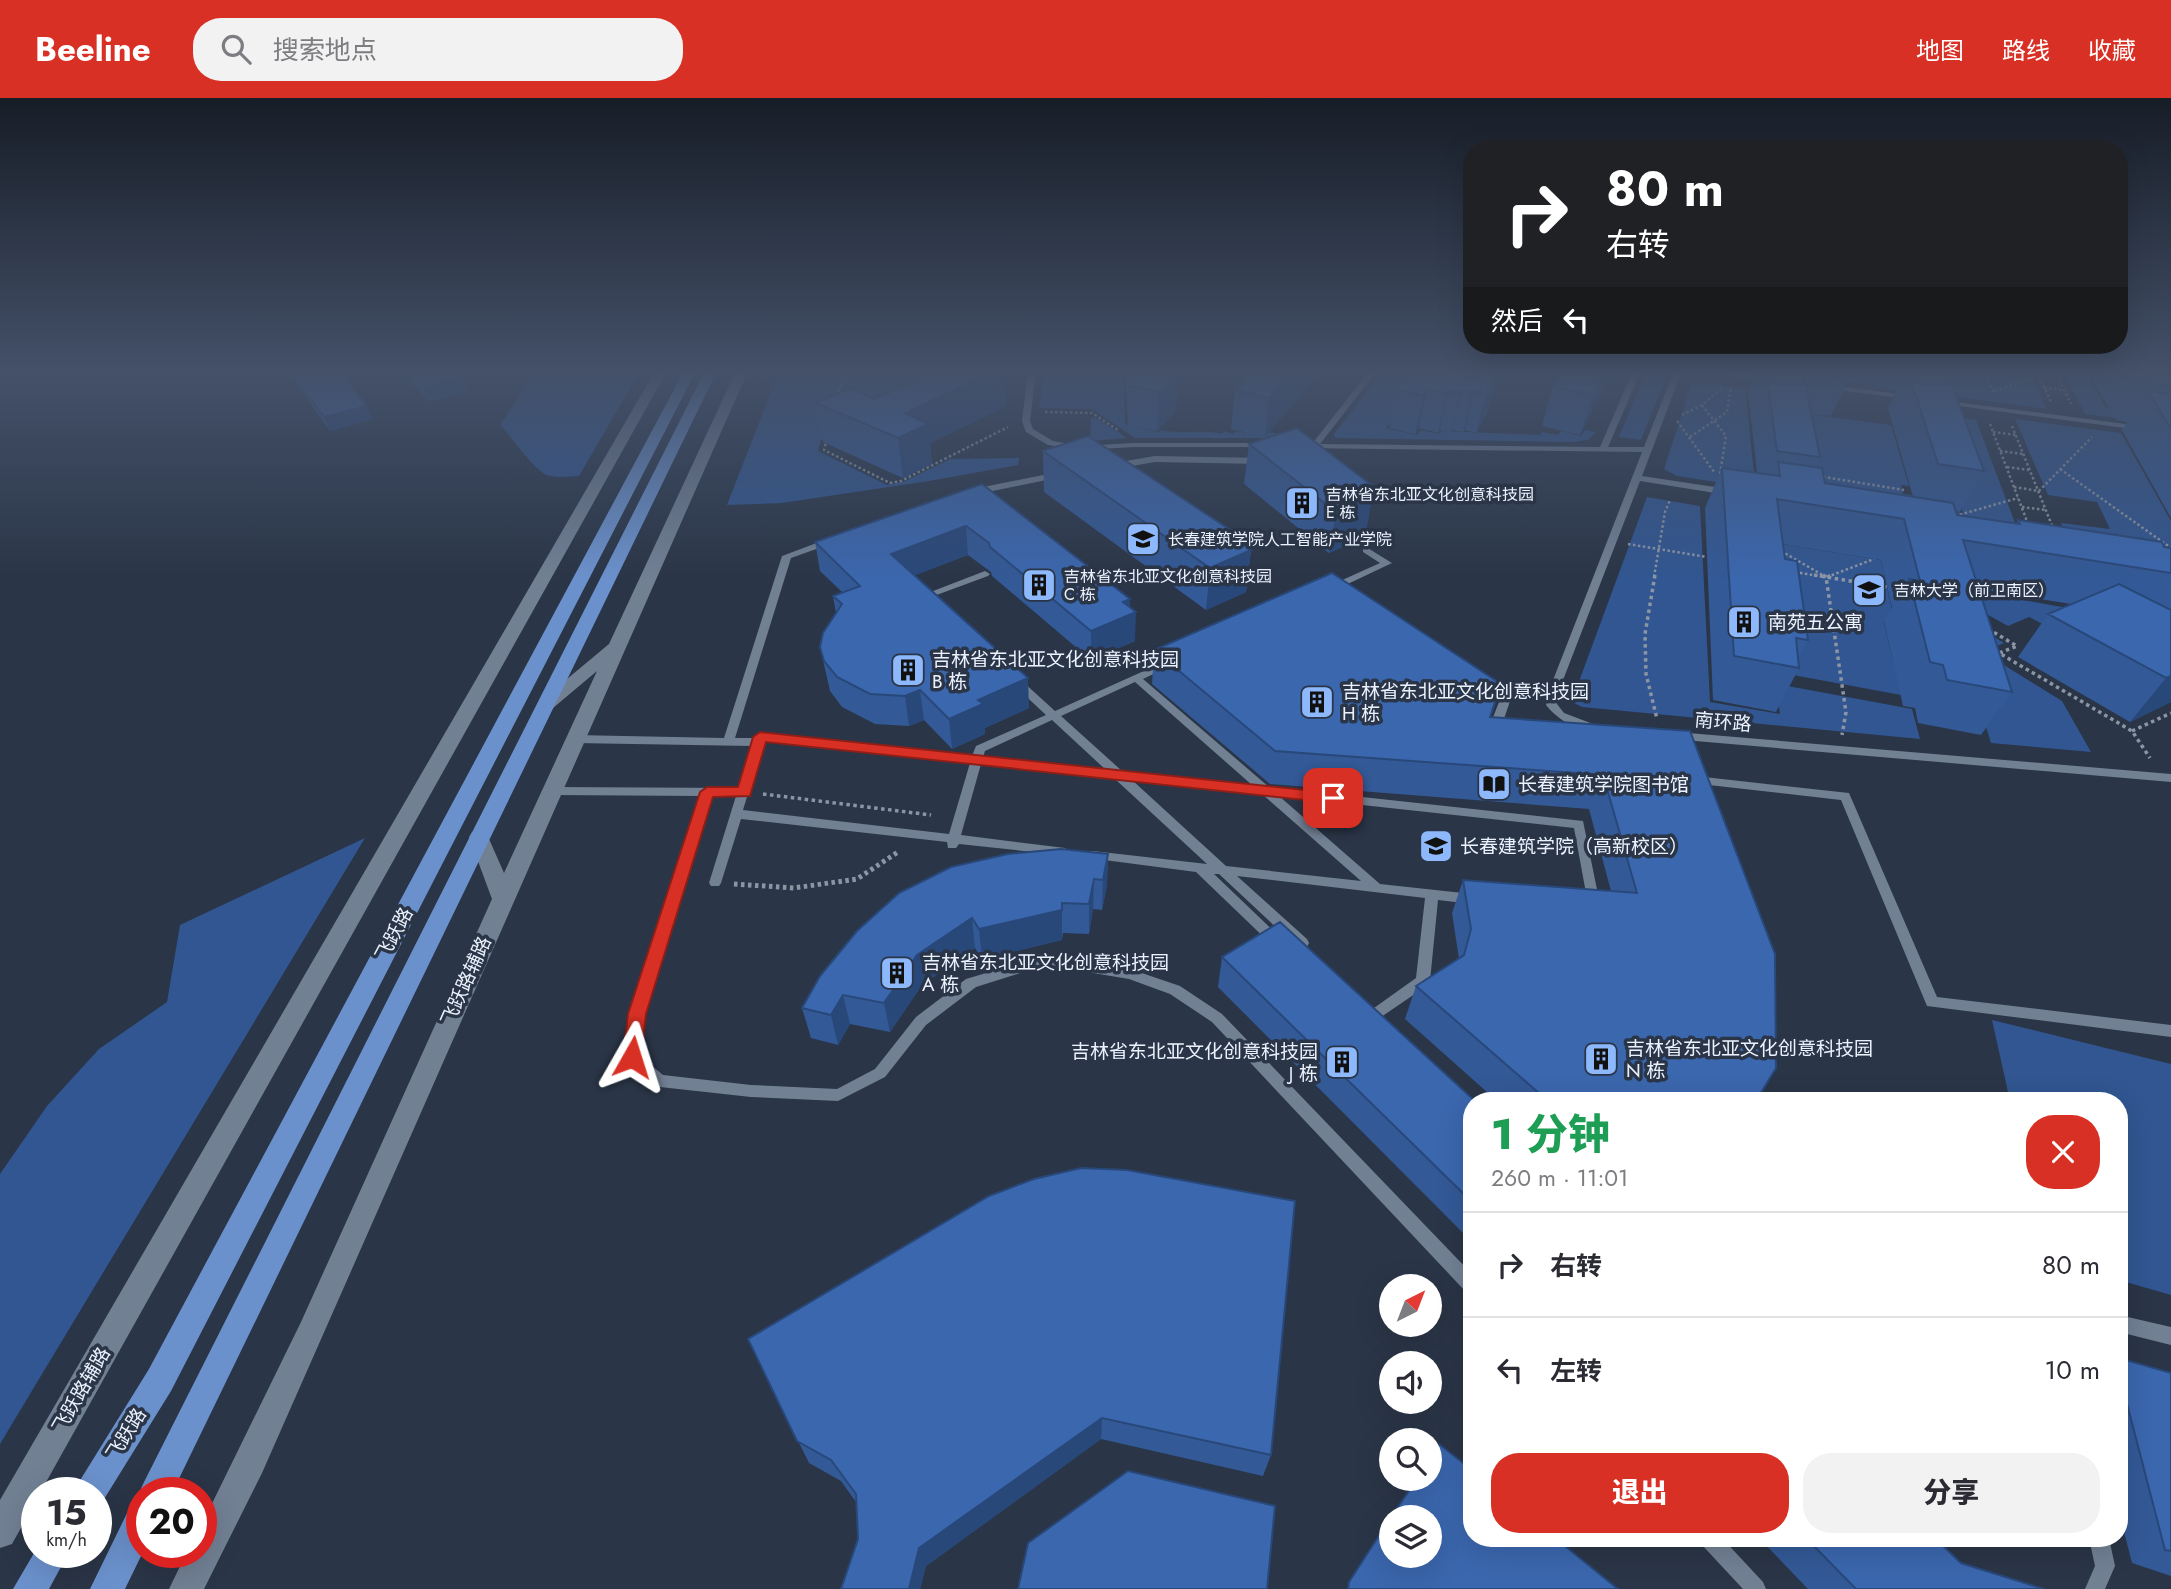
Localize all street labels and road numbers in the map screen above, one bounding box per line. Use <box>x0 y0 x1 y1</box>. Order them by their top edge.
street label: 南环路 <box>1693 706 1753 738</box>
street label: 飞跃路 <box>369 902 419 966</box>
street label: 飞跃路辅路 <box>434 932 498 1030</box>
street label: 飞跃路辅路 <box>46 1342 116 1438</box>
street label: 飞跃路 <box>99 1403 153 1465</box>

